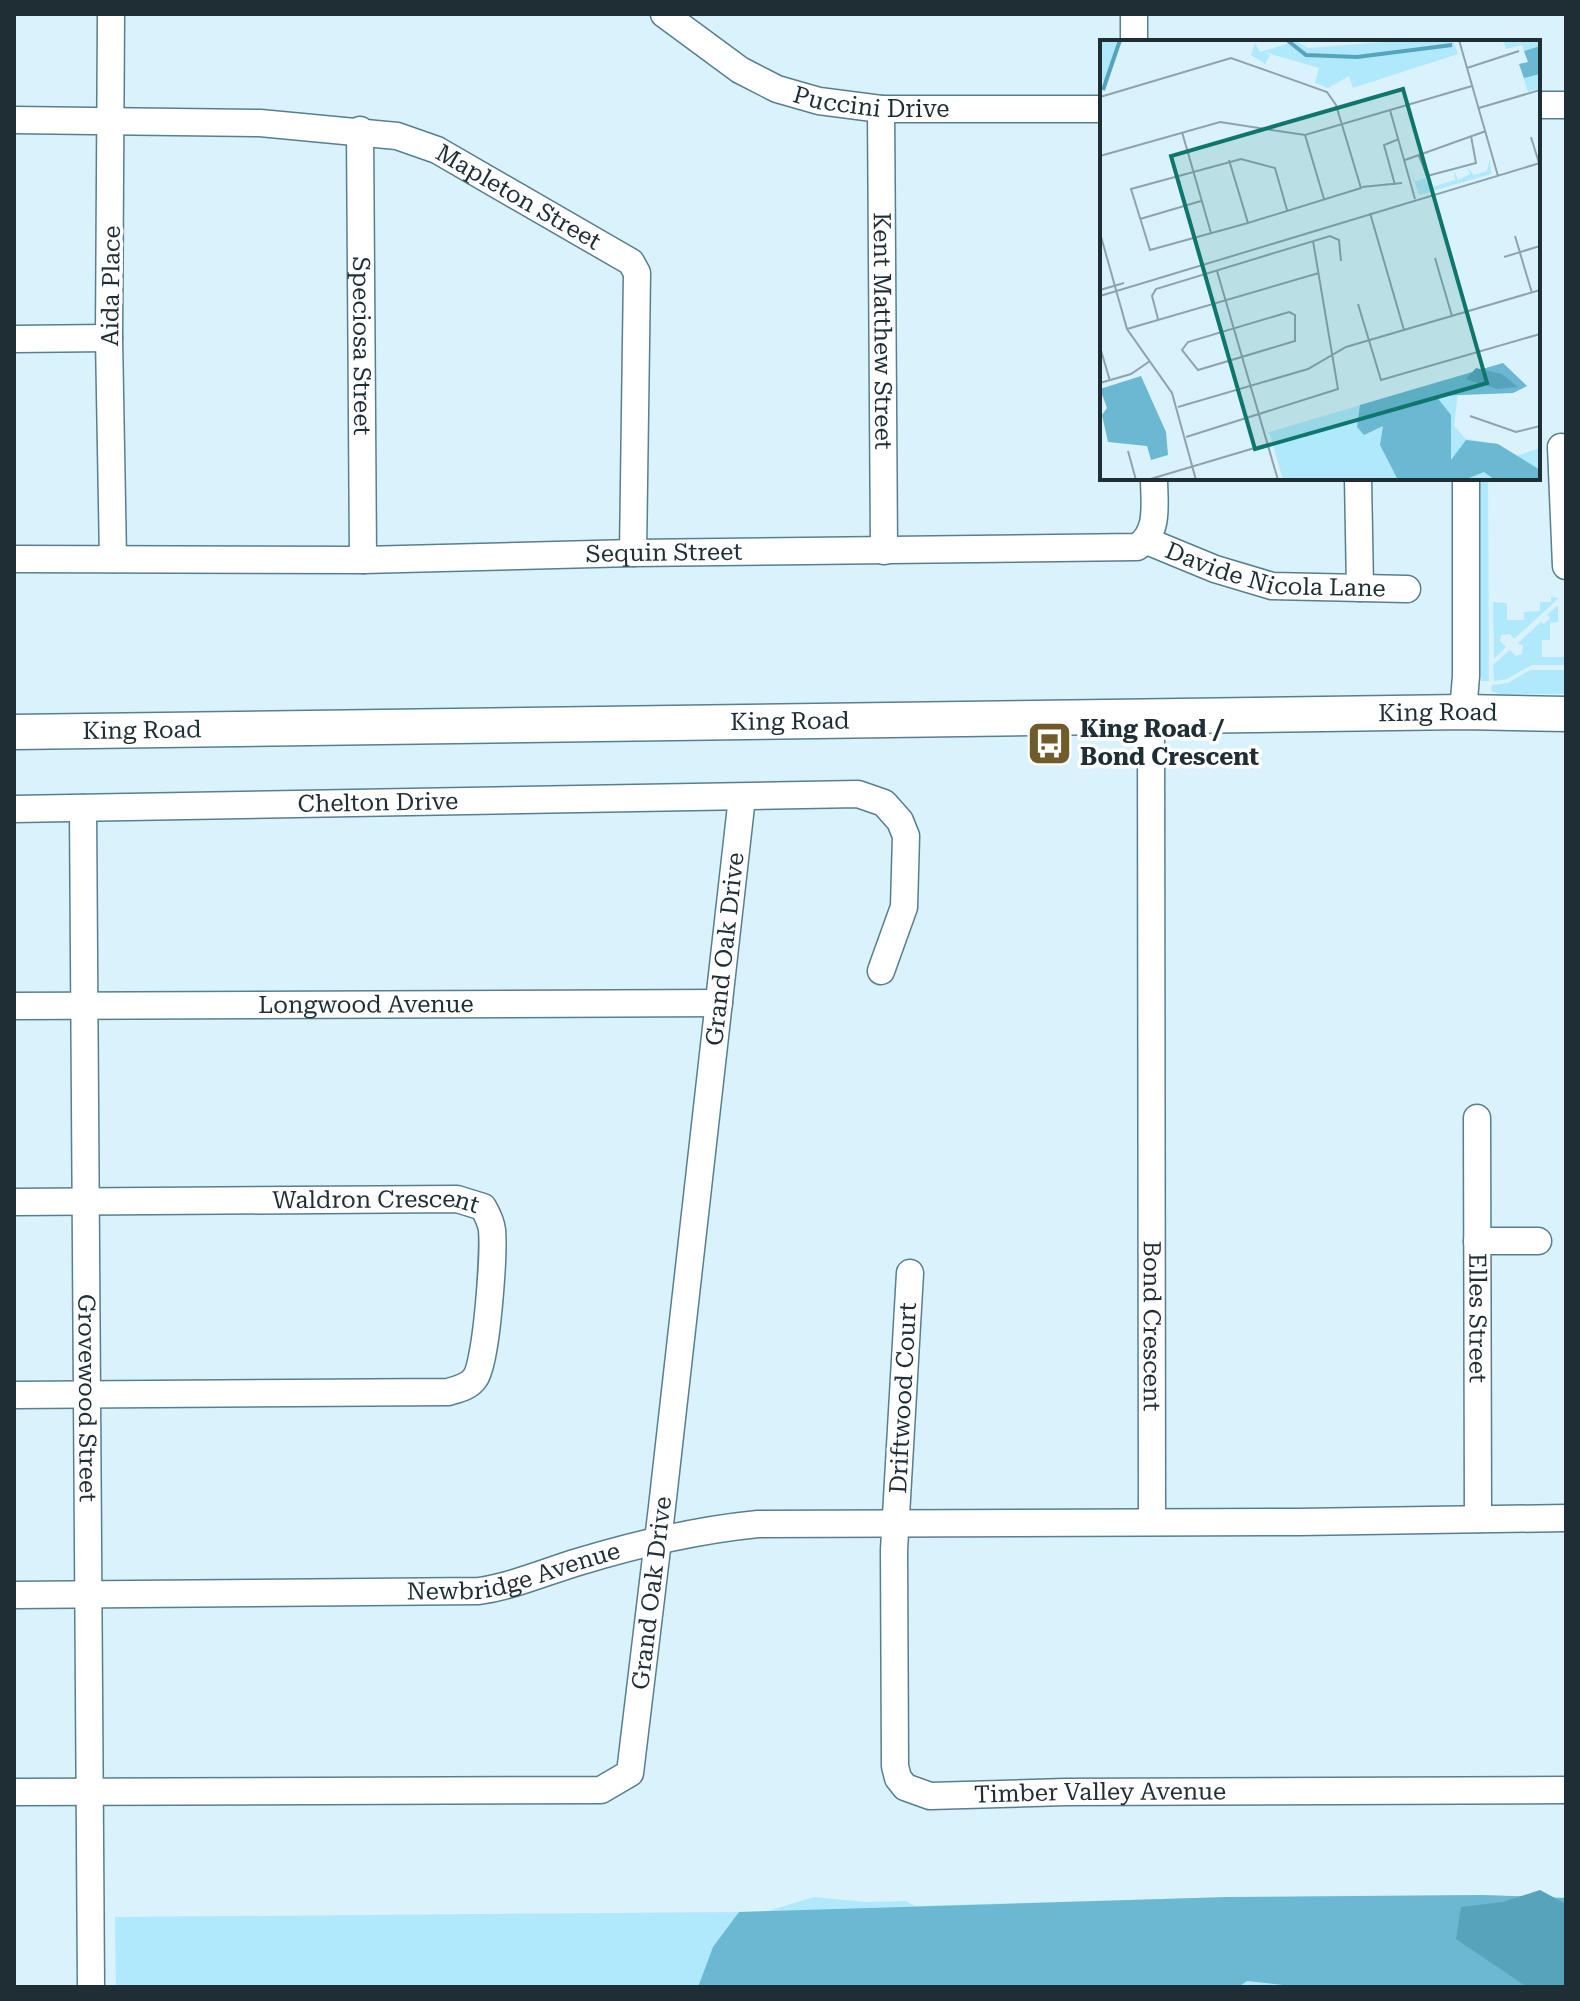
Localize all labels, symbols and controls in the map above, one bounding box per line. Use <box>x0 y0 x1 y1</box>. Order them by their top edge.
inset map <box>1100 40 1540 480</box>
street label: Puccini Drive <box>790 80 949 123</box>
street label: Mapleton Street <box>431 138 606 256</box>
street label: Kent Matthew Street <box>868 212 897 450</box>
street label: Aida Place <box>96 225 126 347</box>
street label: Speciosa Street <box>347 256 376 436</box>
street label: Davide Nicola Lane <box>1161 536 1386 603</box>
street label: Sequin Street <box>585 538 743 568</box>
street label: King Road <box>1378 698 1498 727</box>
street label: King Road <box>730 706 850 736</box>
street label: King Road <box>82 715 202 745</box>
place label: King Road / Bond Crescent <box>1080 715 1259 771</box>
bus stop icon: King Road / Bond Crescent <box>1025 719 1073 767</box>
street label: Chelton Drive <box>297 787 459 818</box>
street label: Grand Oak Drive <box>700 851 750 1047</box>
street label: Longwood Avenue <box>258 990 474 1019</box>
street label: Waldron Crescent <box>272 1185 483 1219</box>
street label: Bond Crescent <box>1138 1241 1166 1411</box>
street label: Elles Street <box>1463 1253 1492 1383</box>
street label: Grovewood Street <box>72 1294 102 1502</box>
street label: Driftwood Court <box>884 1302 922 1494</box>
street label: Grand Oak Drive <box>626 1495 677 1691</box>
street label: Newbridge Avenue <box>407 1537 623 1606</box>
street label: Timber Valley Avenue <box>974 1777 1226 1809</box>

